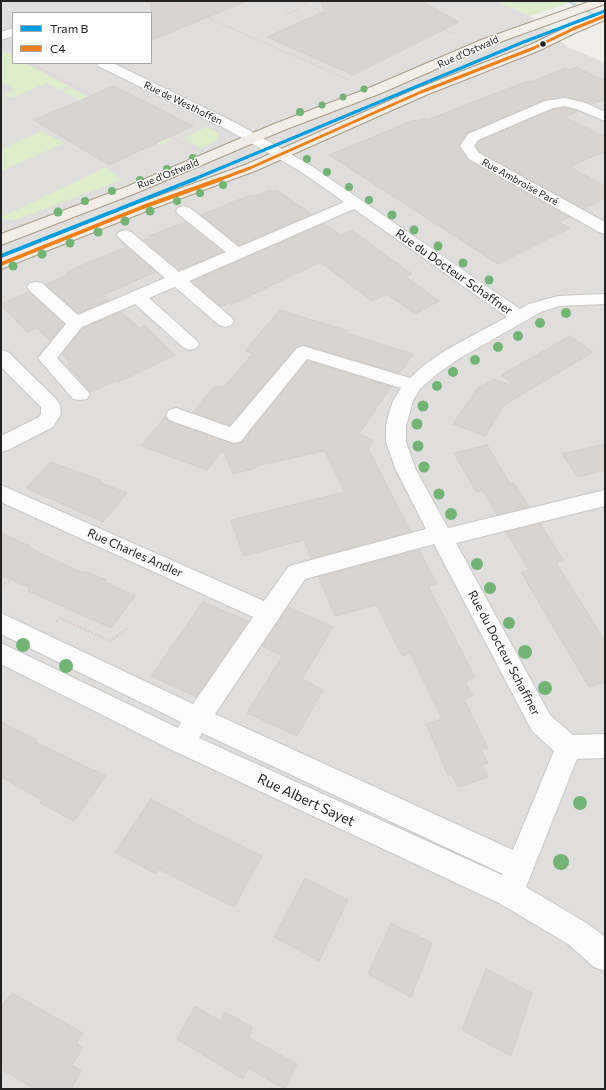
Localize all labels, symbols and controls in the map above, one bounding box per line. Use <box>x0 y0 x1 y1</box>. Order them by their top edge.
legend <box>12 12 152 64</box>
text: Tram B <box>50 21 88 35</box>
street label: Rue d'Ostwald <box>436 33 500 71</box>
unlabelled marker <box>538 39 548 49</box>
text: C4 <box>50 41 65 55</box>
street label: Rue de Westhoffen <box>142 79 224 127</box>
street label: Rue d'Ostwald <box>135 156 201 192</box>
street label: Rue Ambroise Paré <box>480 156 560 208</box>
street label: Rue du Docteur Schaffner <box>393 226 515 318</box>
street label: Rue Charles Andler <box>85 526 185 580</box>
street label: Rue du Docteur Schaffner <box>465 588 543 718</box>
street label: Rue Albert Sayet <box>255 770 357 830</box>

